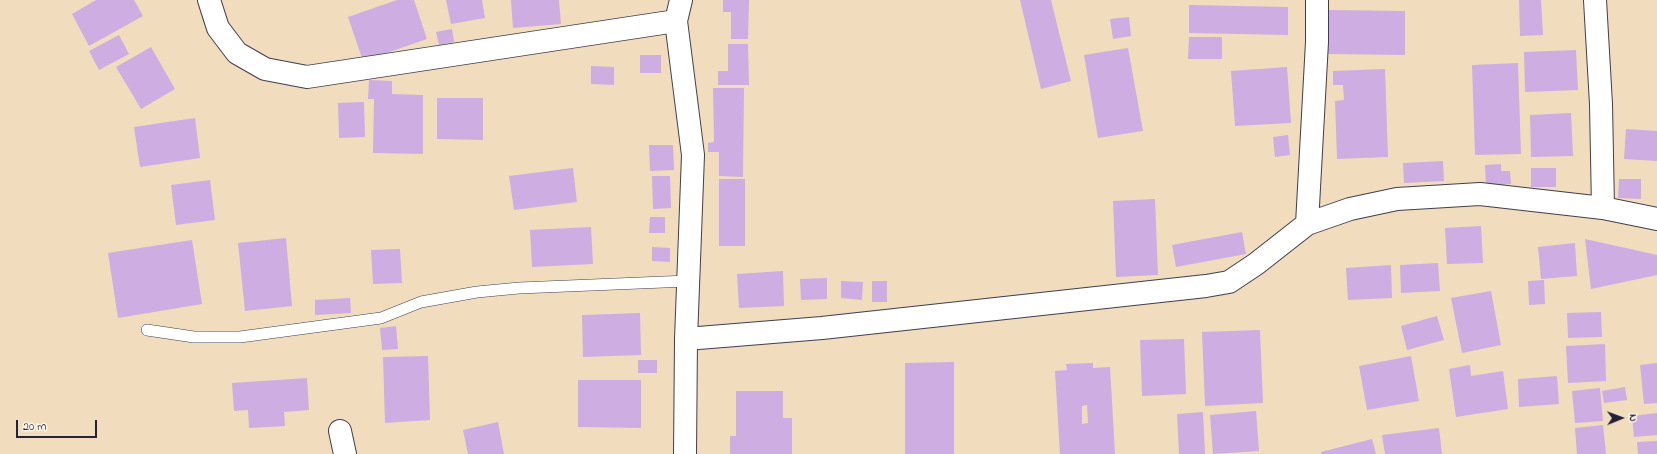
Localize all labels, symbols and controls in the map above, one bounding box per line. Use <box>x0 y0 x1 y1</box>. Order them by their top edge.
north arrow <box>1601 398 1641 438</box>
scale bar <box>18 412 99 438</box>
text: N <box>1625 414 1641 422</box>
text: 20 m <box>23 418 46 436</box>

